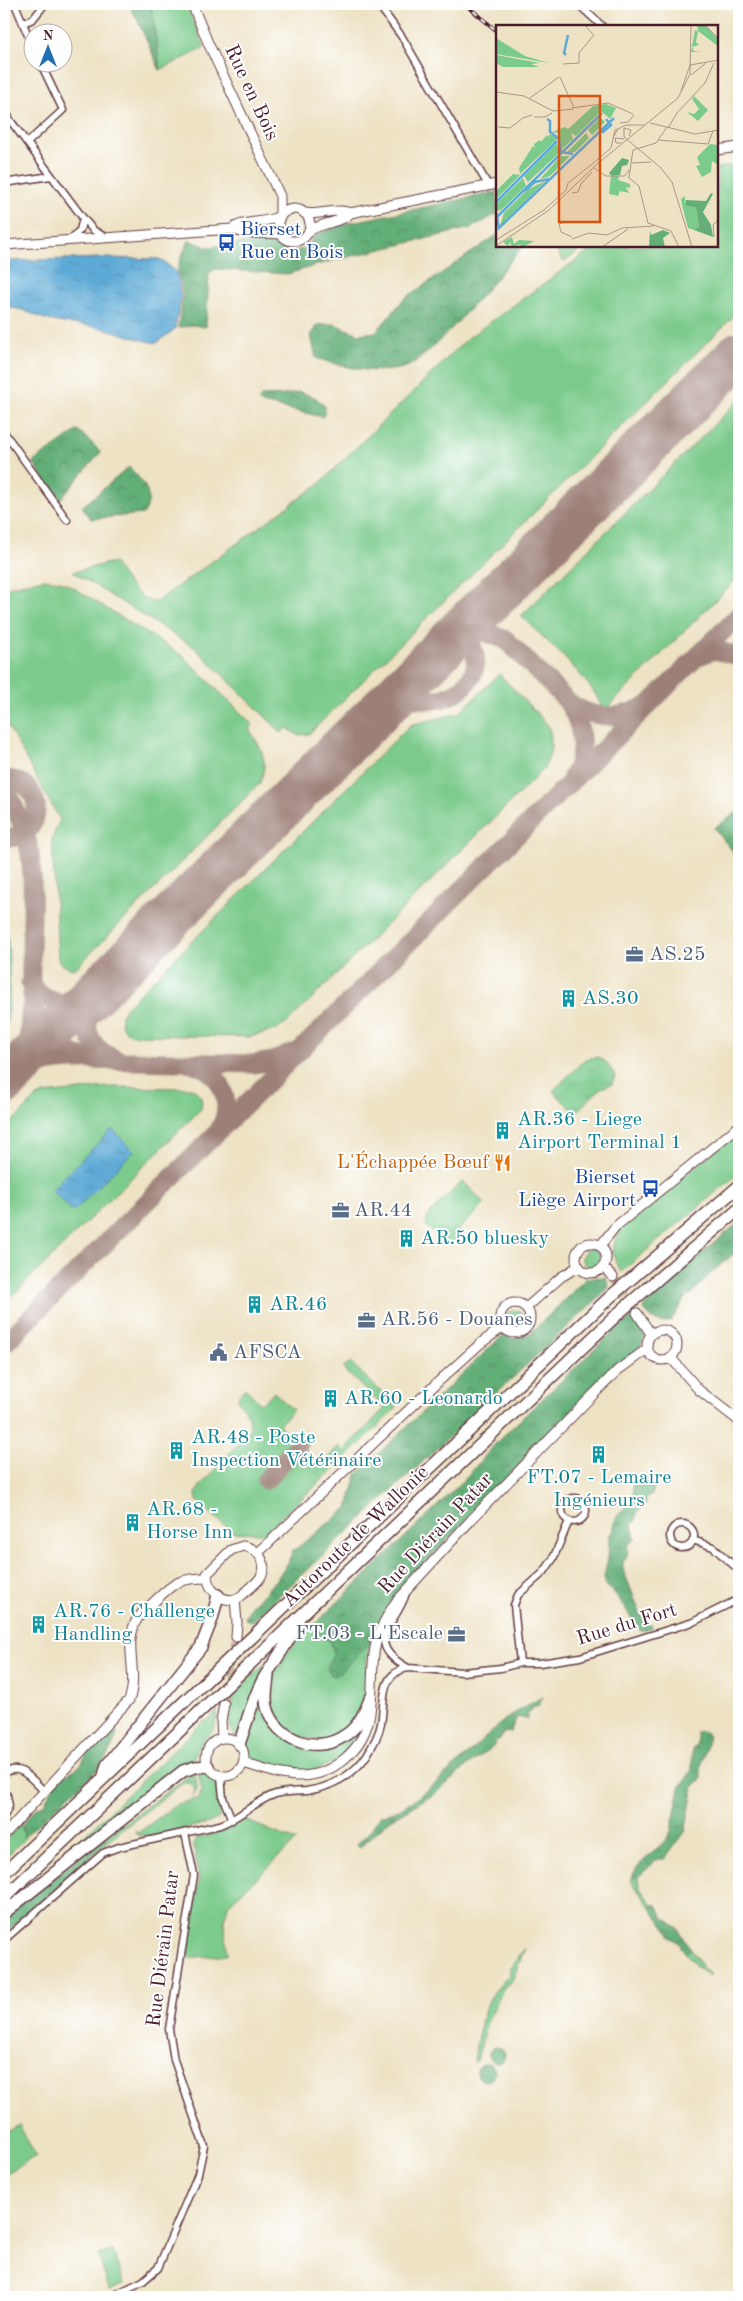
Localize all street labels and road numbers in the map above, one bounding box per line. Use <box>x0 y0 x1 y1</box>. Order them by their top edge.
street label: Rue en Bois <box>220 42 282 144</box>
street label: Autoroute de Wallonie <box>279 1462 433 1612</box>
street label: Rue Diérain Patar <box>375 1470 497 1598</box>
street label: Rue du Fort <box>574 1600 680 1650</box>
street label: Rue Diérain Patar <box>144 1870 184 2028</box>

